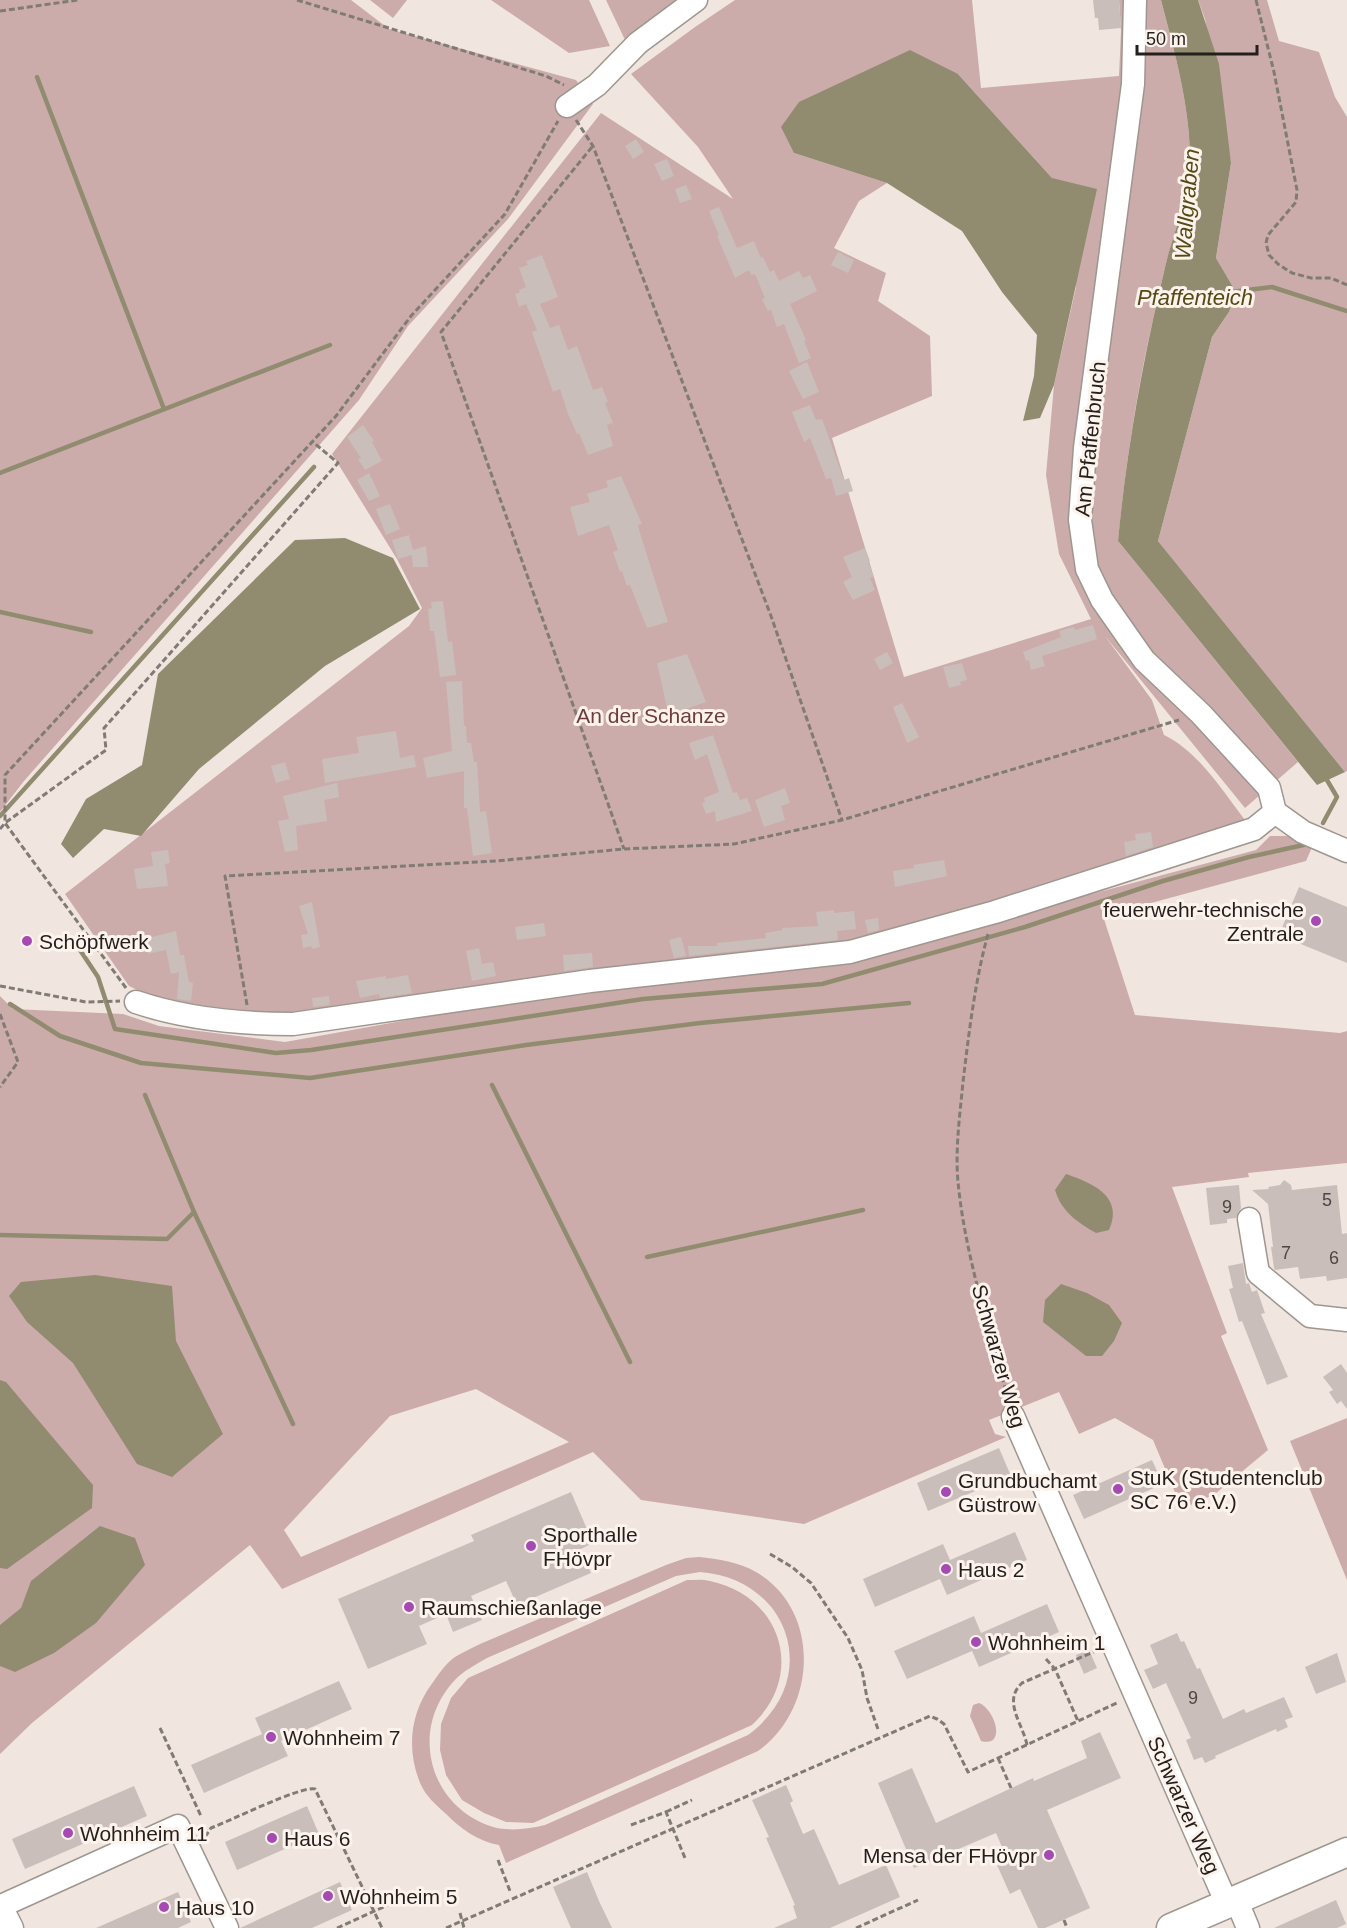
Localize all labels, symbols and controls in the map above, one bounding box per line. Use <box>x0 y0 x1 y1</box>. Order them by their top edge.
scale bar <box>1137 18 1257 56</box>
text: 50 m <box>1146 29 1186 49</box>
water label: Wallgraben <box>1170 148 1204 260</box>
water label: Pfaffenteich <box>1137 285 1253 310</box>
street label: Am Pfaffenbruch <box>1070 360 1110 518</box>
park label: An der Schanze <box>576 704 726 727</box>
place label: feuerwehr-technische Zentrale <box>1103 898 1304 945</box>
marker: feuerwehr-technische Zentrale <box>1309 914 1323 928</box>
place label: Schöpfwerk <box>39 930 149 953</box>
marker: Schöpfwerk <box>20 934 34 948</box>
house number: 5 <box>1322 1190 1332 1210</box>
house number: 9 <box>1222 1197 1232 1217</box>
house number: 7 <box>1281 1243 1291 1263</box>
house number: 6 <box>1329 1248 1339 1268</box>
street label: Schwarzer Weg <box>968 1282 1030 1430</box>
place label: StuK (Studentenclub SC 76 e.V.) <box>1130 1466 1323 1513</box>
place label: Grundbuchamt Güstrow <box>958 1469 1097 1516</box>
marker: StuK (Studentenclub SC 76 e.V.) <box>1111 1482 1125 1496</box>
marker: Grundbuchamt Güstrow <box>939 1485 953 1499</box>
place label: Sporthalle FHövpr <box>543 1523 638 1570</box>
marker: Sporthalle FHövpr <box>524 1539 538 1553</box>
place label: Haus 2 <box>958 1558 1025 1581</box>
marker: Haus 2 <box>939 1562 953 1576</box>
place label: Raumschießanlage <box>421 1596 602 1619</box>
marker: Raumschießanlage <box>402 1600 416 1614</box>
place label: Wohnheim 1 <box>988 1631 1106 1654</box>
marker: Wohnheim 1 <box>969 1635 983 1649</box>
house number: 9 <box>1188 1688 1198 1708</box>
place label: Wohnheim 7 <box>283 1726 401 1749</box>
marker: Wohnheim 7 <box>264 1730 278 1744</box>
street label: Schwarzer Weg <box>1143 1733 1225 1877</box>
place label: Wohnheim 11 <box>80 1822 208 1845</box>
marker: Wohnheim 11 <box>61 1826 75 1840</box>
place label: Haus 6 <box>284 1827 351 1850</box>
marker: Haus 6 <box>265 1831 279 1845</box>
place label: Mensa der FHövpr <box>863 1844 1037 1867</box>
marker: Mensa der FHövpr <box>1042 1848 1056 1862</box>
place label: Wohnheim 5 <box>340 1885 458 1908</box>
marker: Wohnheim 5 <box>321 1889 335 1903</box>
place label: Haus 10 <box>176 1896 254 1919</box>
marker: Haus 10 <box>157 1900 171 1914</box>

